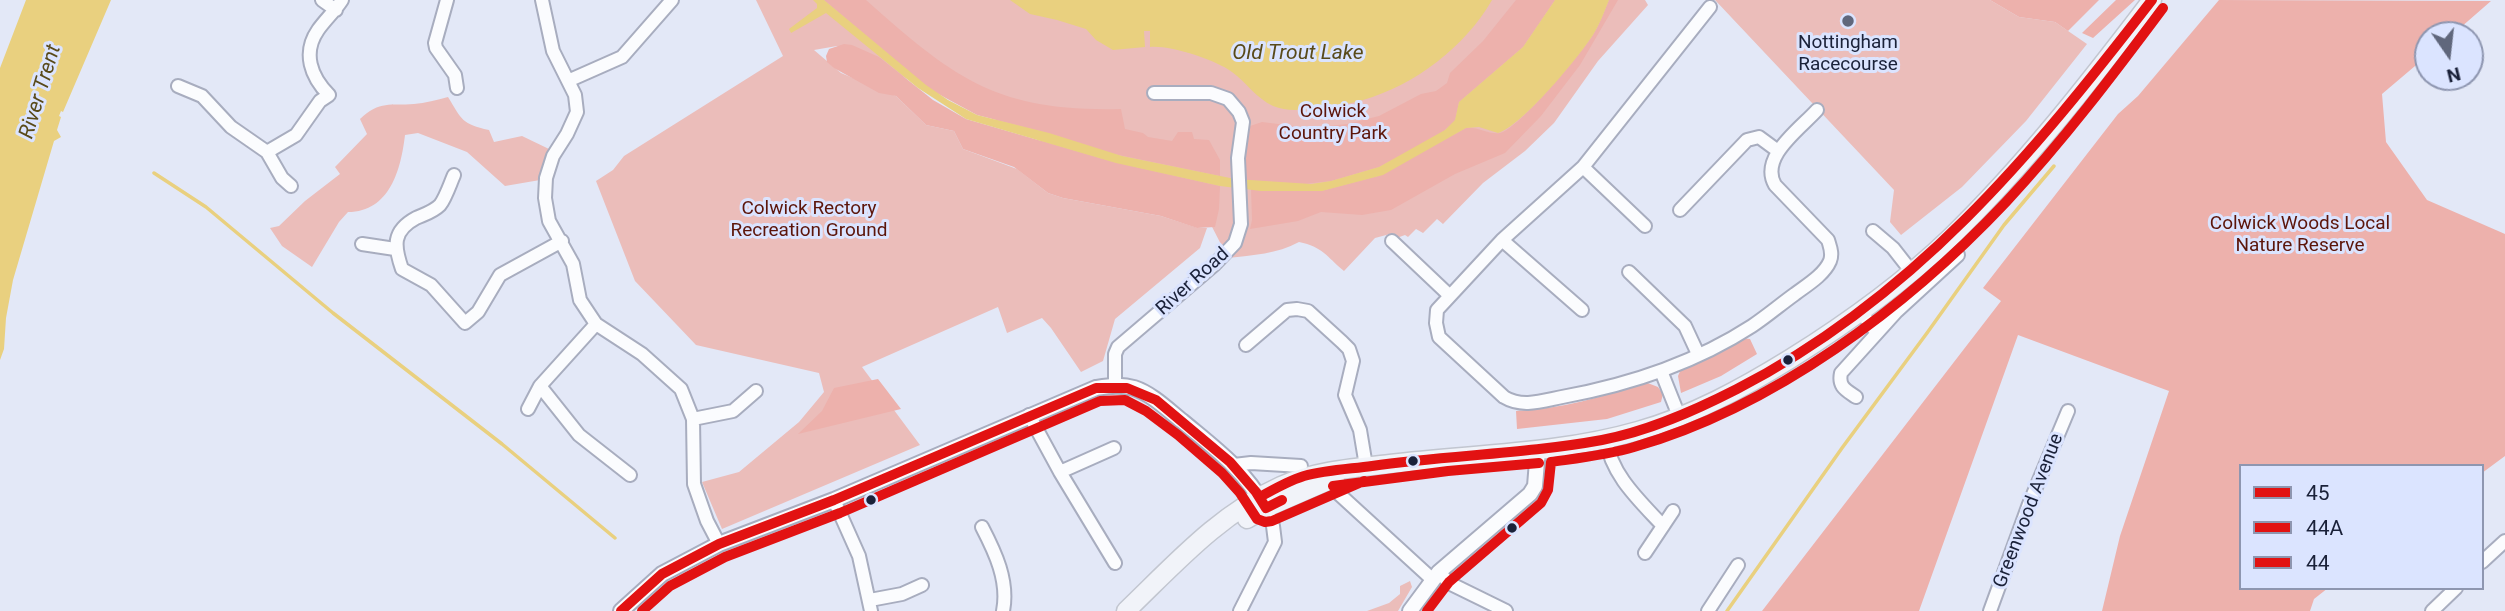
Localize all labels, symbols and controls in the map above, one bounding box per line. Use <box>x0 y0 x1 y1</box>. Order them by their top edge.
marker: Nottingham Racecourse <box>1840 13 1856 29</box>
north arrow <box>2414 21 2484 91</box>
place label: Nottingham Racecourse <box>1798 32 1898 76</box>
water label: Old Trout Lake <box>1232 41 1364 67</box>
water label: River Trent <box>15 42 67 142</box>
text: N <box>2444 62 2463 88</box>
park label: Colwick Country Park <box>1279 101 1387 145</box>
park label: Colwick Rectory Recreation Ground <box>731 198 887 242</box>
park label: Colwick Woods Local Nature Reserve <box>2210 213 2390 257</box>
street label: River Road <box>1152 243 1234 321</box>
unlabelled marker <box>1781 353 1795 367</box>
street label: Greenwood Avenue <box>1989 431 2069 591</box>
unlabelled marker <box>1406 454 1420 468</box>
legend <box>2239 464 2484 590</box>
text: 45 <box>2306 481 2330 505</box>
unlabelled marker <box>864 493 878 507</box>
text: 44A <box>2306 516 2343 540</box>
unlabelled marker <box>1505 521 1519 535</box>
text: 44 <box>2306 551 2330 575</box>

